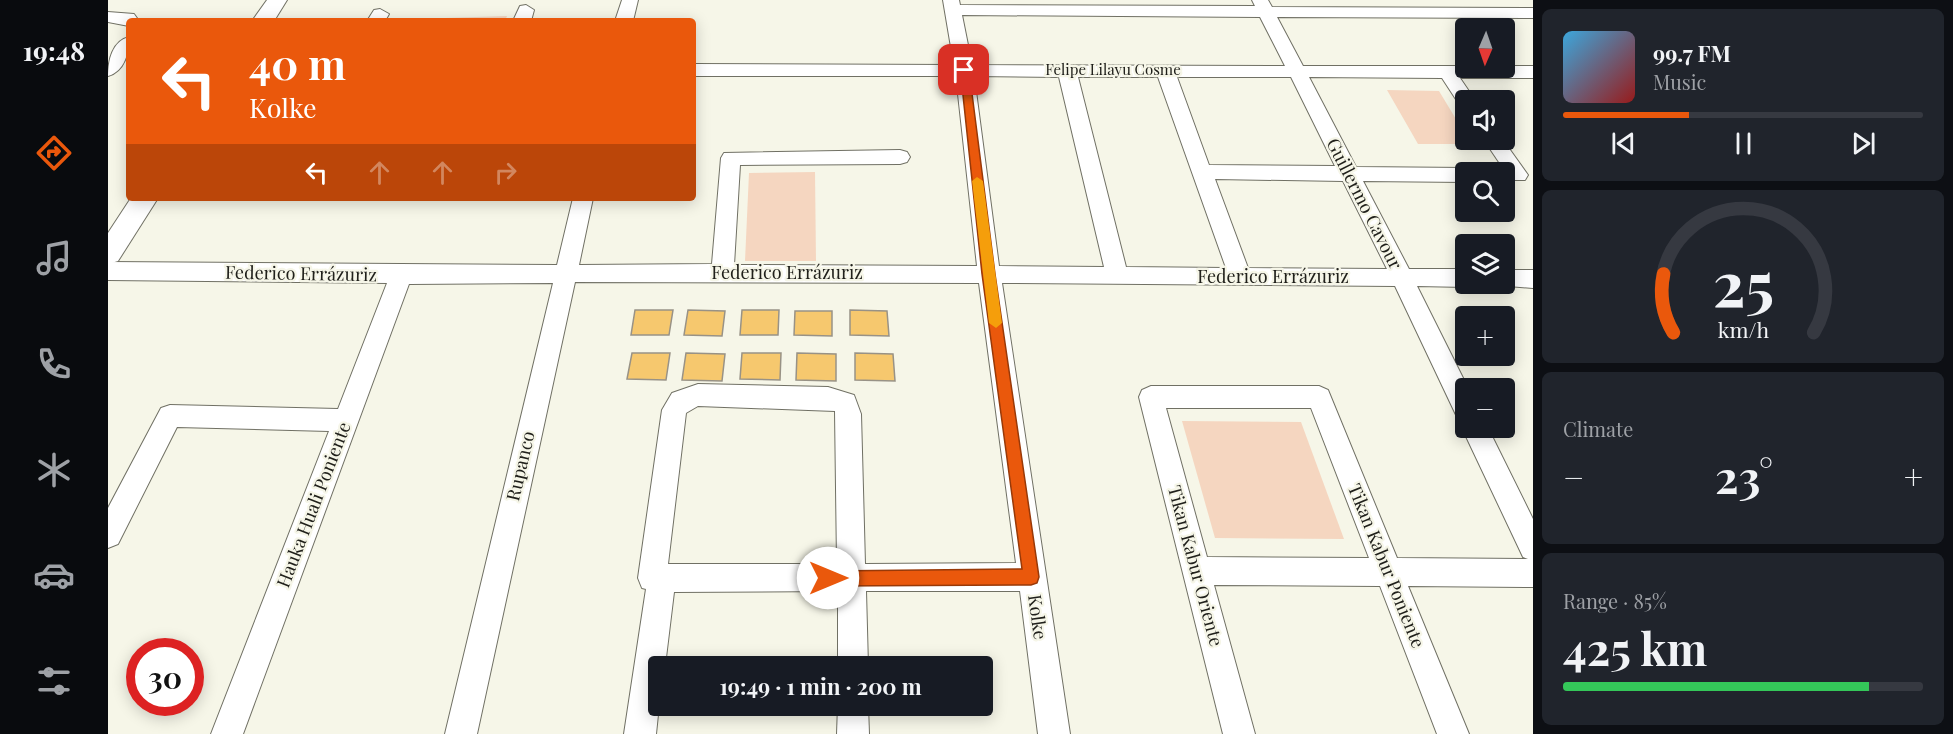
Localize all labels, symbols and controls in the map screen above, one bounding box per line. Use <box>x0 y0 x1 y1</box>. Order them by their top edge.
north arrow <box>1455 18 1515 78</box>
map controls <box>1455 18 1515 438</box>
text: 19:48 <box>23 32 85 68</box>
text: 40 m <box>249 35 346 91</box>
text: 99.7 FM <box>1653 38 1731 68</box>
icon: left <box>150 42 228 120</box>
pin <box>938 44 989 95</box>
icon: arrive <box>947 53 980 86</box>
street label: Felipe Lilayu Cosme <box>1045 59 1181 79</box>
text: Music <box>1653 68 1706 95</box>
text: Kolke <box>249 89 317 125</box>
button: sound <box>1455 90 1515 150</box>
icon: previous <box>1607 127 1640 160</box>
icon: pause <box>1727 127 1760 160</box>
icon: next <box>1847 127 1880 160</box>
icon: directions <box>33 132 75 174</box>
street label: Guillermo Cavour <box>1321 134 1408 273</box>
icon: left <box>300 156 333 189</box>
icon: ahead <box>363 156 396 189</box>
icon: ahead <box>426 156 459 189</box>
icon: right <box>489 156 522 189</box>
button: search <box>1455 162 1515 222</box>
button: layers <box>1455 234 1515 294</box>
icon: music <box>33 237 75 279</box>
text: 25 <box>1712 240 1774 324</box>
street label: Federico Errázuriz <box>225 260 377 286</box>
street label: Federico Errázuriz <box>711 260 863 284</box>
street label: Federico Errázuriz <box>1197 264 1349 288</box>
button: + <box>1455 306 1515 366</box>
text: km/h <box>1717 316 1769 344</box>
icon: phone <box>33 343 75 385</box>
button: − <box>1455 378 1515 438</box>
text: Climate <box>1563 415 1633 442</box>
street label: Hauka Huali Poniente <box>270 419 356 591</box>
street label: Rupanco <box>500 428 540 503</box>
text: 23° <box>1715 445 1773 505</box>
icon: climate <box>33 449 75 491</box>
text: − <box>1563 454 1584 498</box>
text: + <box>1904 454 1923 498</box>
street label: Tikan Kabur Poniente <box>1343 480 1431 651</box>
street label: Tikan Kabur Oriente <box>1163 483 1229 649</box>
position arrow <box>796 546 860 610</box>
icon: car <box>33 554 75 596</box>
text: Range · 85% <box>1563 587 1667 614</box>
street label: Kolke <box>1023 593 1053 641</box>
text: 425 km <box>1563 617 1707 677</box>
speed limit sign: 30 <box>126 638 204 716</box>
icon: filters <box>33 660 75 702</box>
text: 19:49 · 1 min · 200 m <box>719 671 922 701</box>

